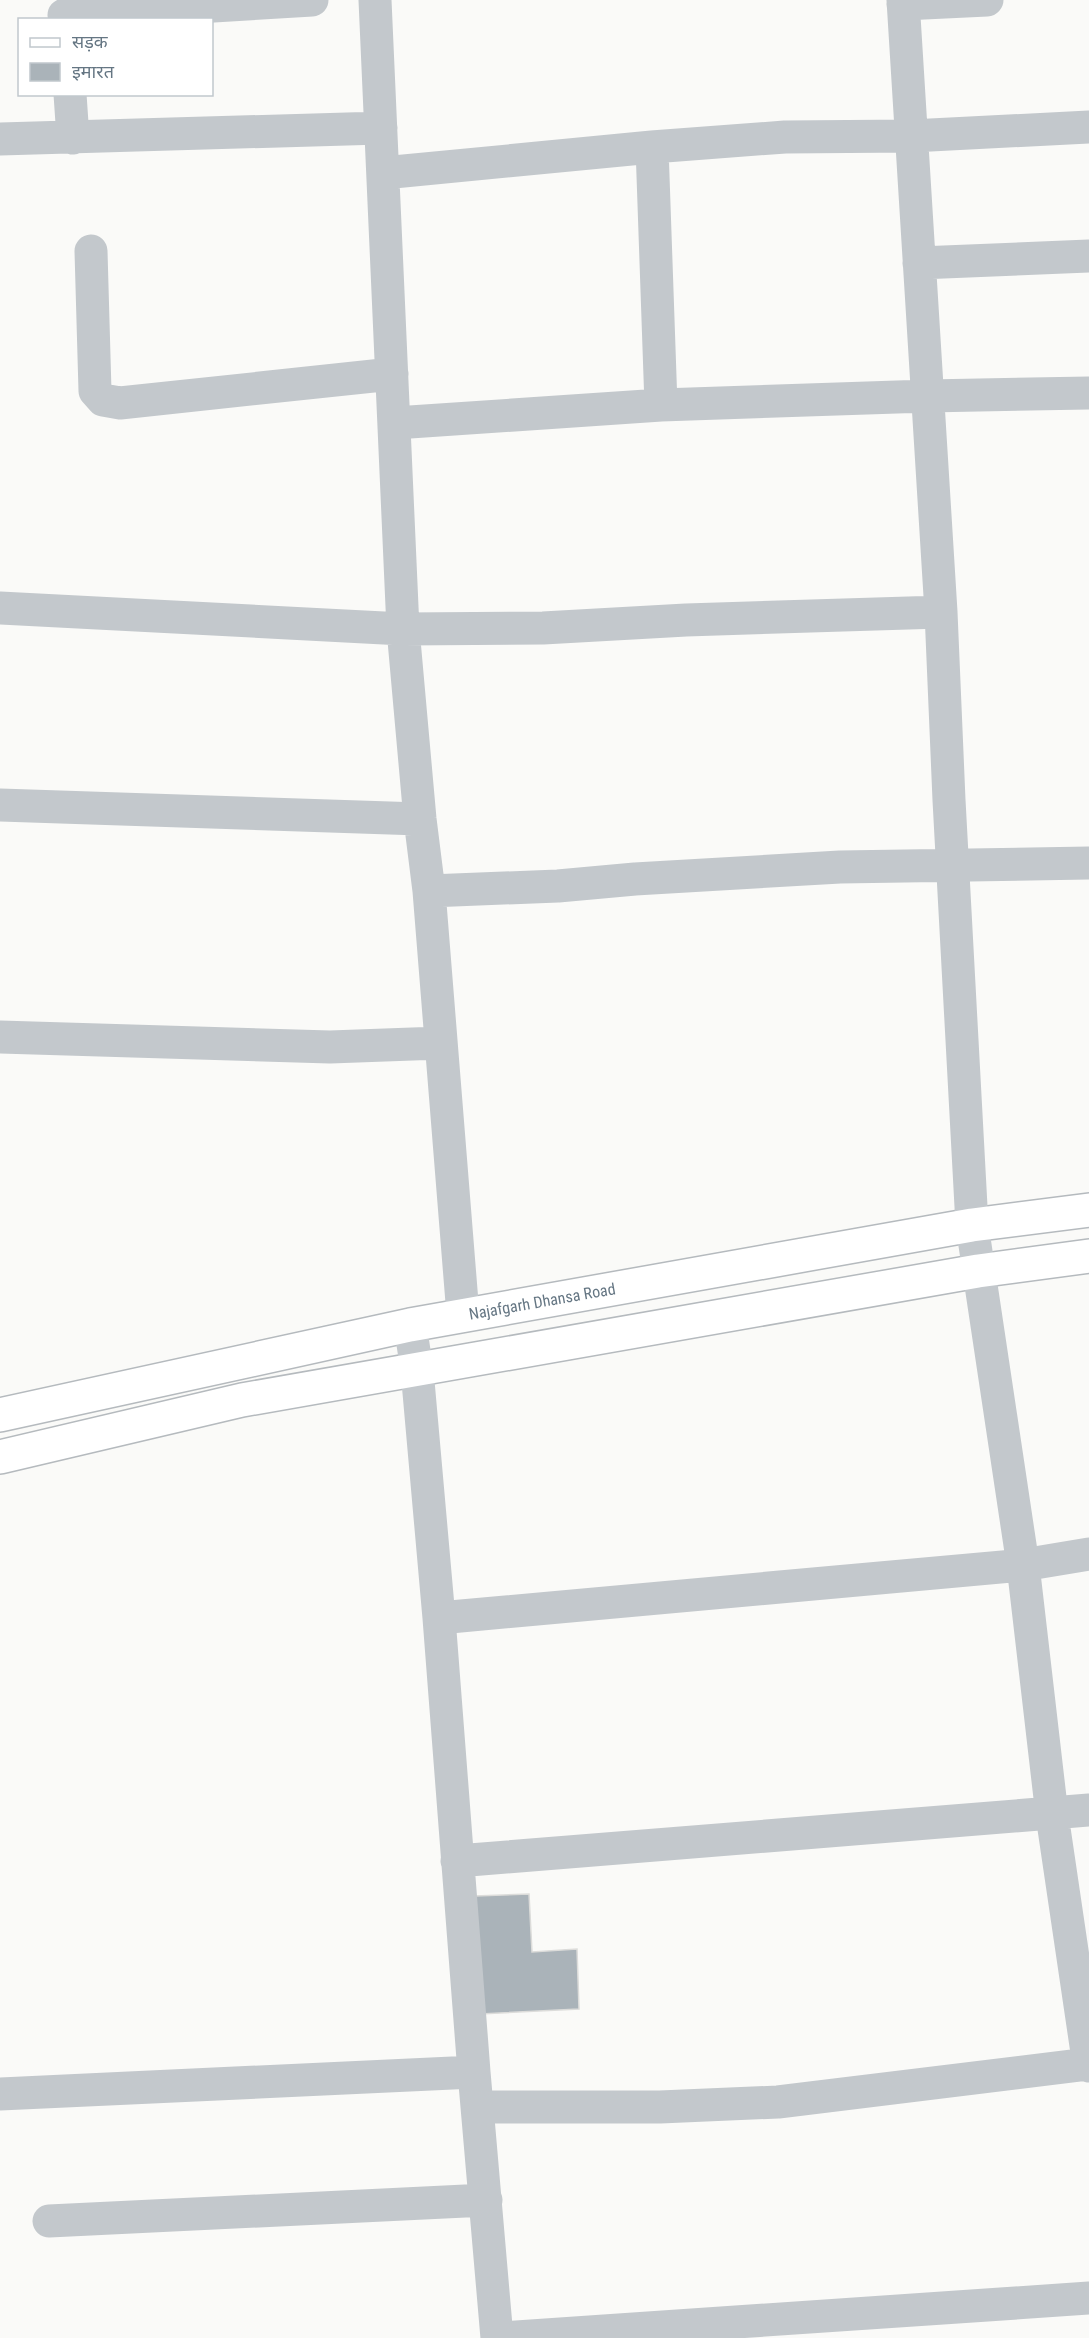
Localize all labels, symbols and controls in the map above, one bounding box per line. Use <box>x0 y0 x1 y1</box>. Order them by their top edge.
legend <box>18 18 213 96</box>
text: सड़क <box>72 31 109 52</box>
text: इमारत <box>72 61 115 82</box>
street label: Najafgarh Dhansa Road <box>467 1279 617 1324</box>

